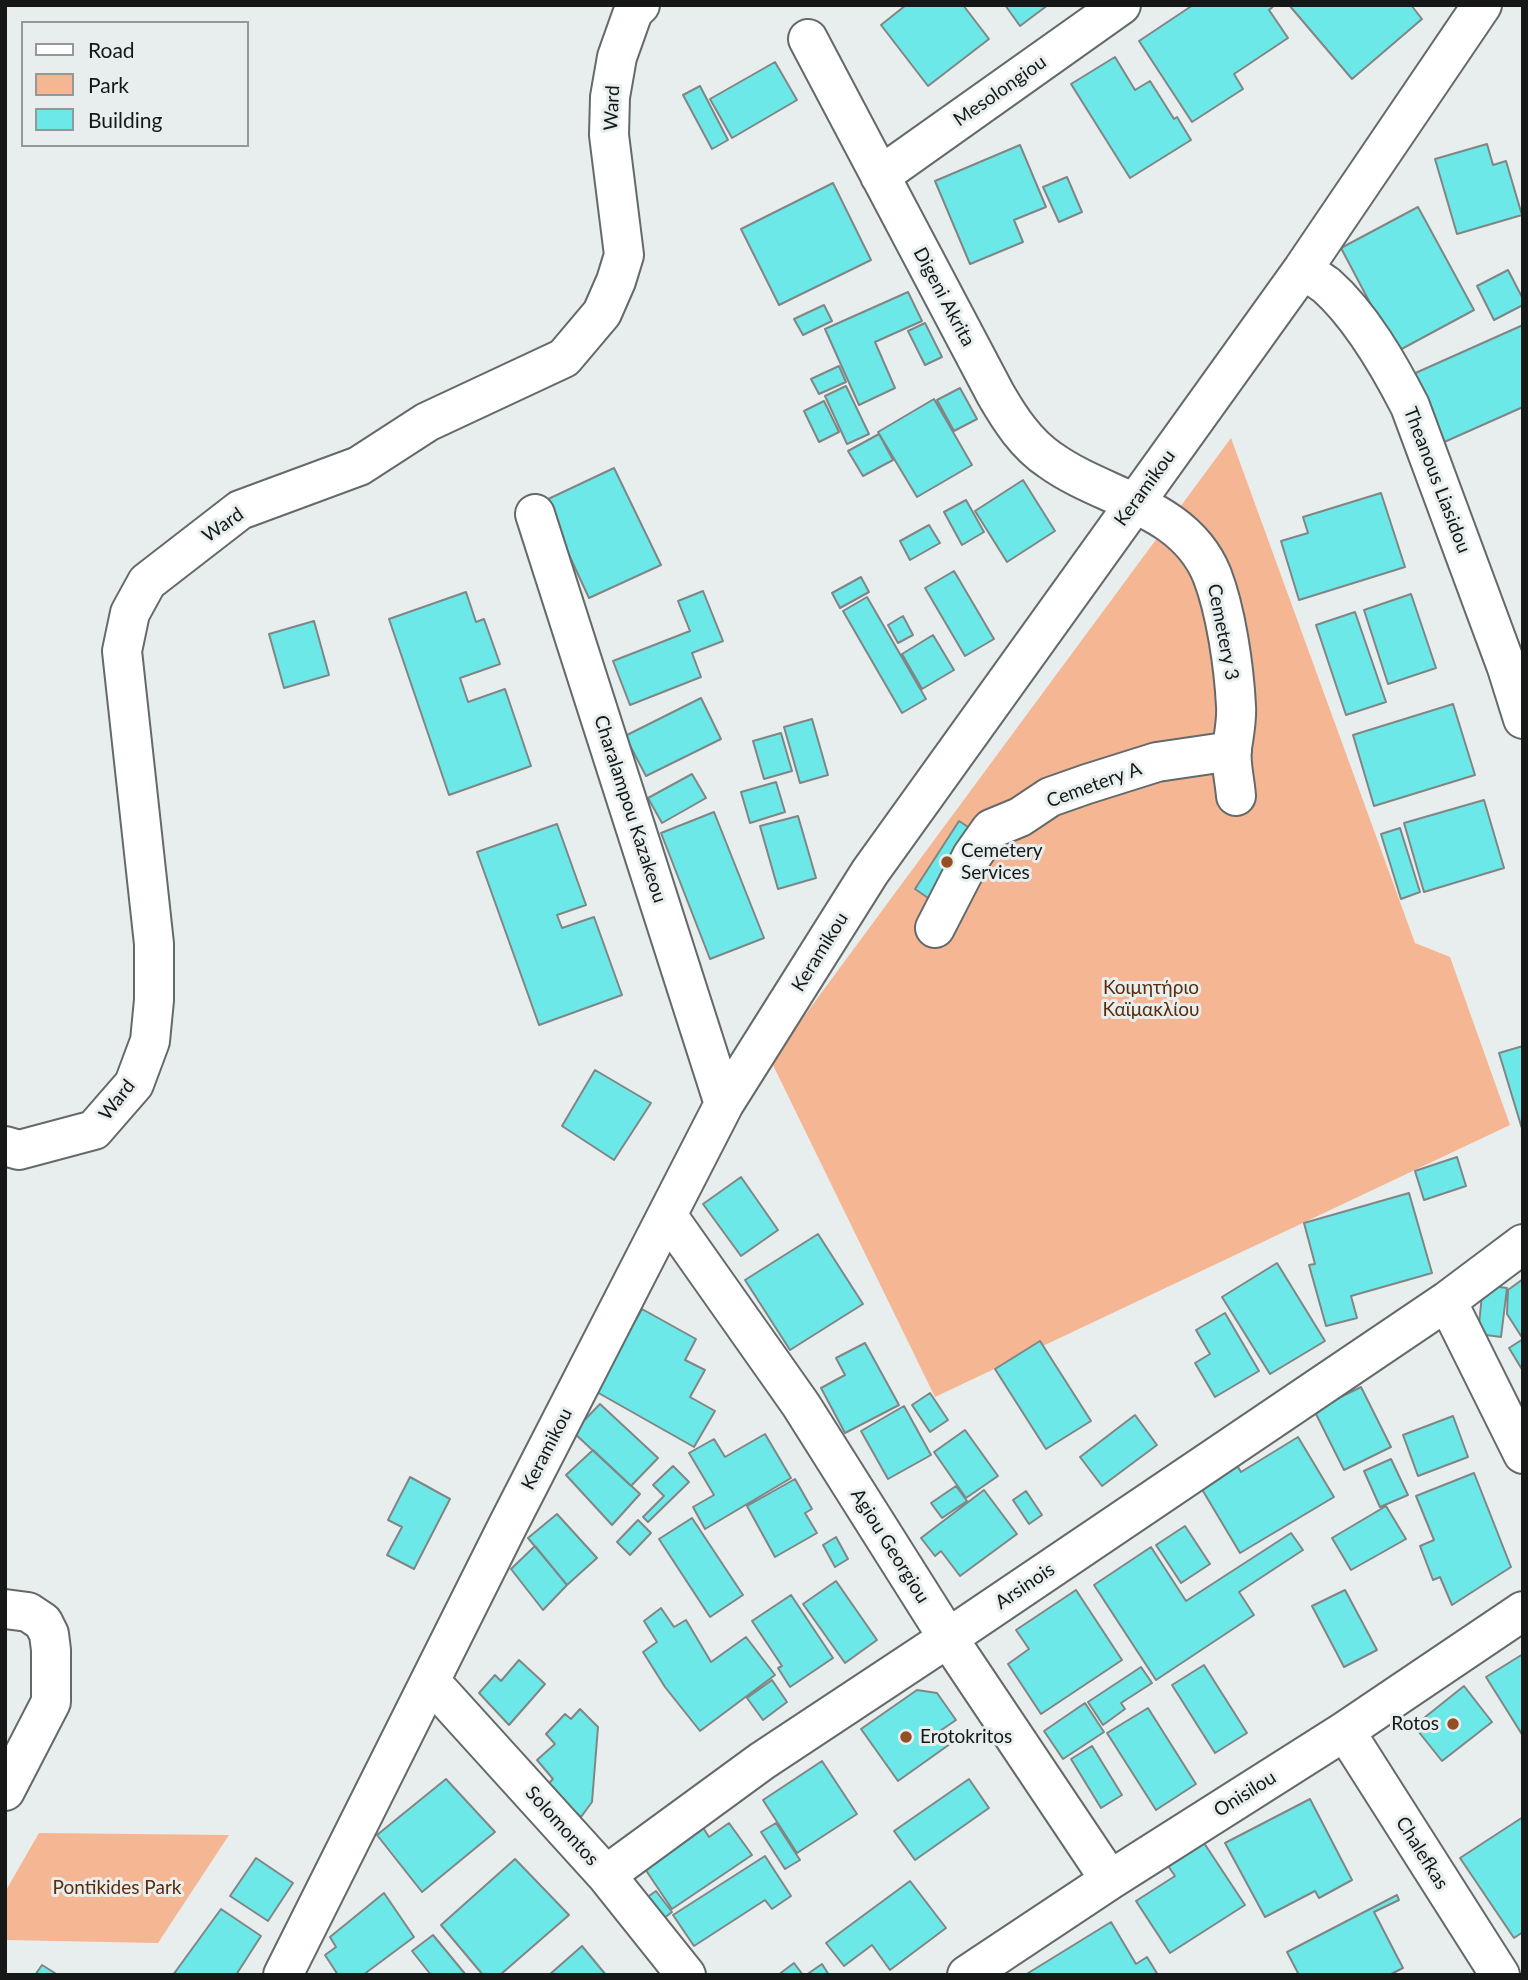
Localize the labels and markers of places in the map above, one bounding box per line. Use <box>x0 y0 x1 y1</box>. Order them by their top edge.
place label: Cemetery Services <box>961 840 1043 884</box>
marker: Cemetery Services <box>939 854 955 870</box>
place label: Rotos <box>1391 1713 1439 1735</box>
marker: Rotos <box>1445 1716 1461 1732</box>
place label: Erotokritos <box>920 1726 1012 1748</box>
marker: Erotokritos <box>898 1729 914 1745</box>

